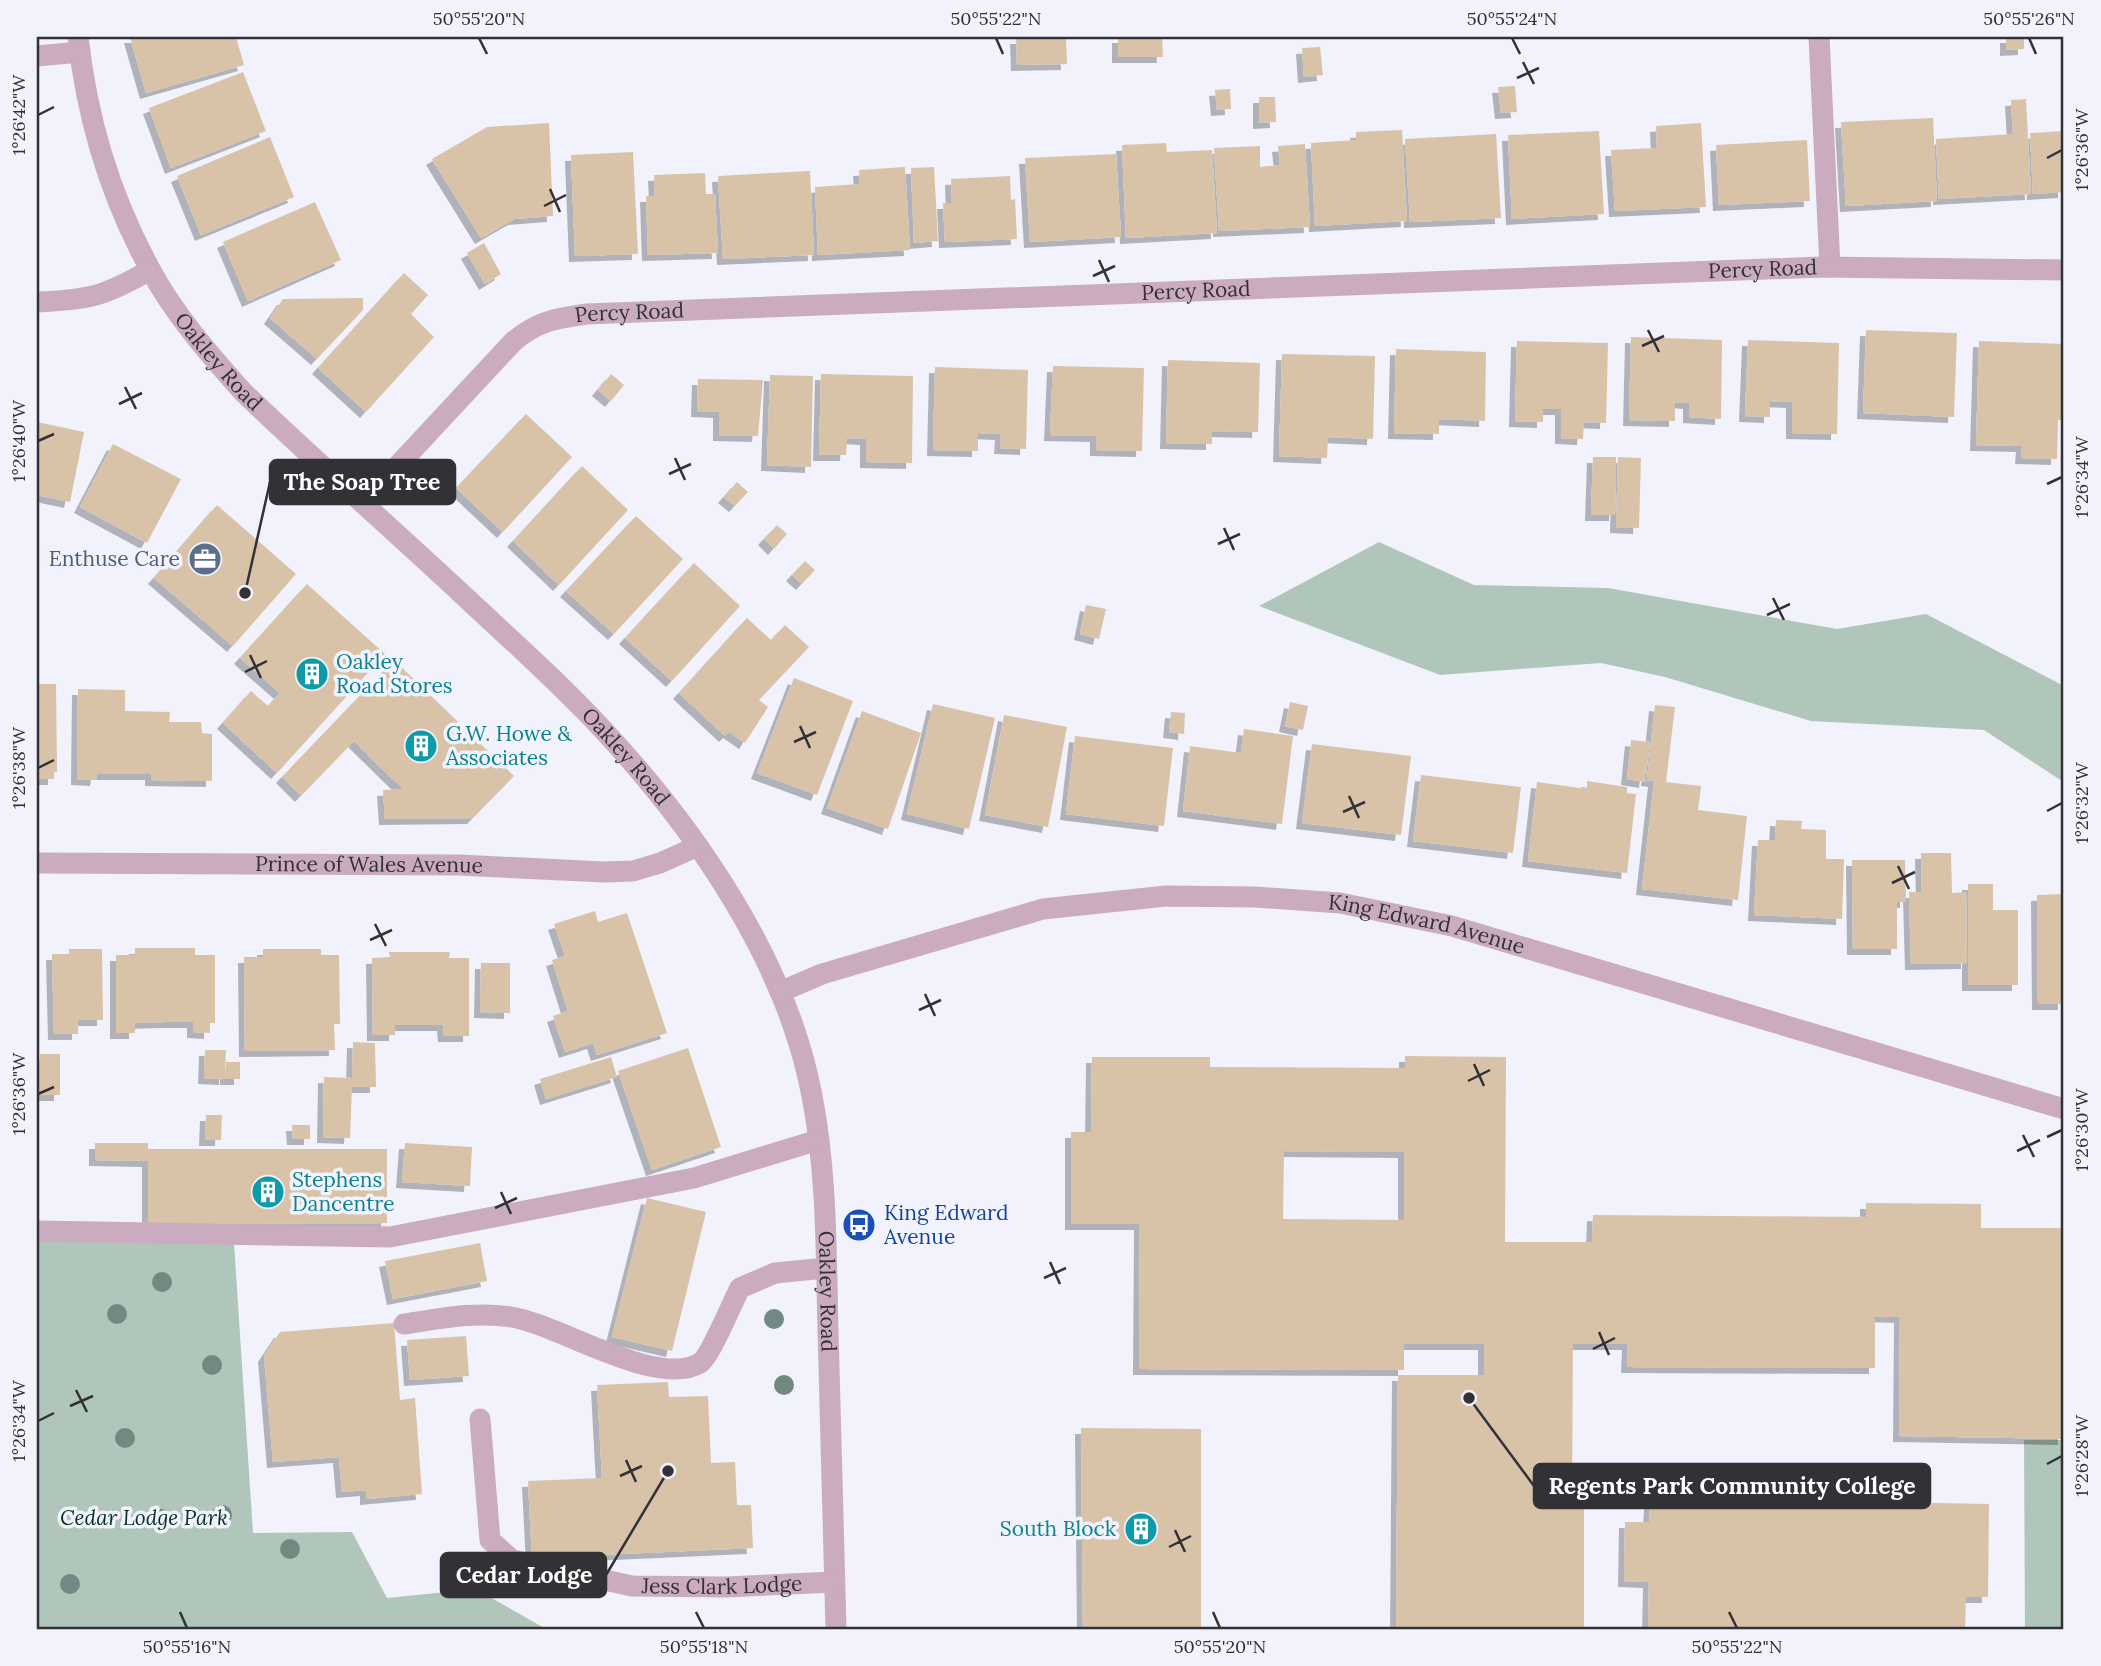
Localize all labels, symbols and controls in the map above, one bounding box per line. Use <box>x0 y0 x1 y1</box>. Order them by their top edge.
text: 50°55'20"N <box>433 7 525 30</box>
text: 50°55'22"N <box>951 7 1041 30</box>
text: 50°55'24"N <box>1467 7 1557 30</box>
text: 50°55'26"N <box>1983 7 2075 30</box>
text: 1°26'42"W <box>7 74 30 155</box>
text: 1°26'36"W <box>2070 108 2093 191</box>
street label: Percy Road <box>1707 253 1818 284</box>
street label: Percy Road <box>1141 275 1251 306</box>
street label: Percy Road <box>573 296 684 329</box>
street label: Oakley Road <box>169 307 268 416</box>
text: 1°26'40"W <box>7 399 30 482</box>
text: 1°26'34"W <box>2070 435 2093 518</box>
callout: The Soap Tree <box>270 460 455 504</box>
text: The Soap Tree <box>284 467 440 496</box>
office icon: Enthuse Care <box>186 540 224 578</box>
place label: Enthuse Care <box>49 545 180 572</box>
place label: Oakley Road Stores <box>336 648 453 699</box>
building icon: Oakley Road Stores <box>293 655 331 693</box>
street label: Oakley Road <box>576 702 676 810</box>
place label: G.W. Howe & Associates <box>445 720 572 771</box>
text: 1°26'38"W <box>7 726 30 809</box>
building icon: G.W. Howe & Associates <box>402 727 440 765</box>
text: 1°26'32"W <box>2070 761 2093 844</box>
street label: Prince of Wales Avenue <box>255 850 484 879</box>
street label: King Edward Avenue <box>1327 888 1528 960</box>
text: 1°26'36"W <box>7 1052 30 1135</box>
text: 1°26'30"W <box>2070 1087 2093 1172</box>
place label: Stephens Dancentre <box>292 1166 395 1217</box>
building icon: Stephens Dancentre <box>249 1173 287 1211</box>
place label: King Edward Avenue <box>883 1199 1009 1250</box>
bus stop icon: King Edward Avenue <box>840 1206 878 1244</box>
street label: Oakley Road <box>813 1230 843 1352</box>
text: 1°26'34"W <box>7 1379 30 1462</box>
text: 1°26'28"W <box>2070 1414 2093 1497</box>
callout: Regents Park Community College <box>1534 1464 1930 1508</box>
text: Regents Park Community College <box>1548 1471 1916 1500</box>
park label: Cedar Lodge Park <box>60 1504 228 1531</box>
building icon: South Block <box>1122 1510 1160 1548</box>
place label: South Block <box>1000 1515 1117 1542</box>
callout: Cedar Lodge <box>441 1553 606 1597</box>
text: Cedar Lodge <box>456 1560 592 1589</box>
street label: Jess Clark Lodge <box>640 1569 803 1600</box>
text: 50°55'16"N <box>143 1635 231 1658</box>
text: 50°55'18"N <box>660 1635 748 1658</box>
text: 50°55'20"N <box>1174 1635 1266 1658</box>
text: 50°55'22"N <box>1692 1635 1782 1658</box>

